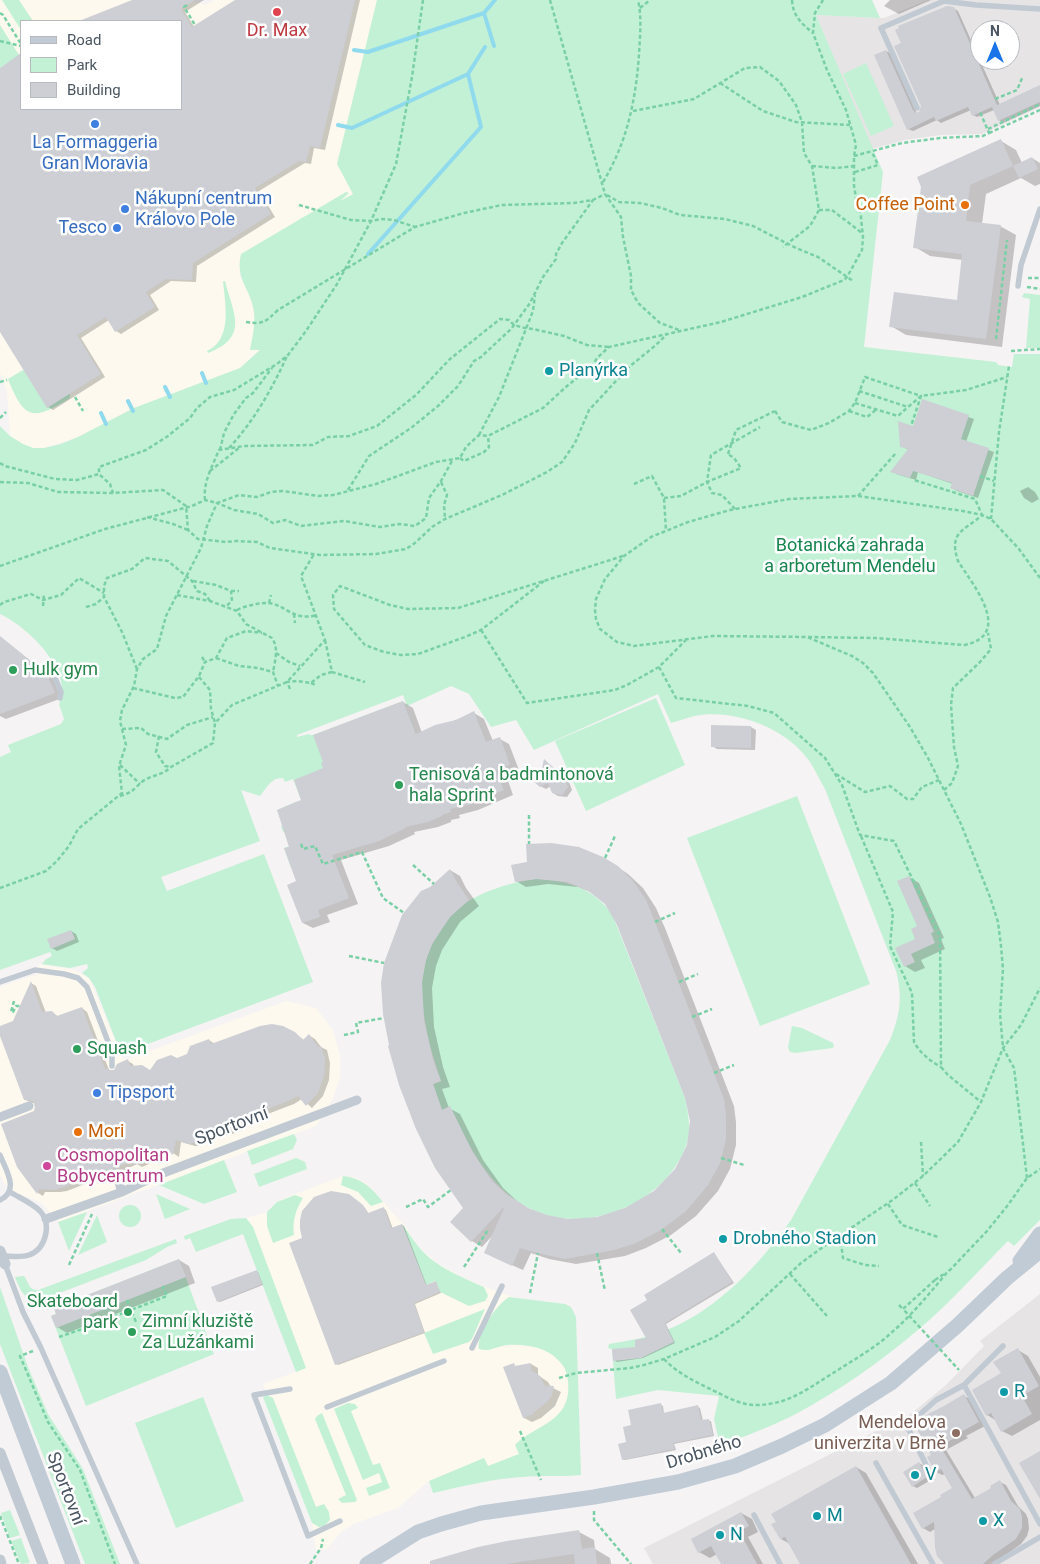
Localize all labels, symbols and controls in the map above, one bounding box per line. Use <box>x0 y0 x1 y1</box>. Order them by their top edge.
marker: Dr. Max <box>271 6 283 18</box>
legend <box>20 20 182 110</box>
place label: Dr. Max <box>247 20 307 42</box>
north arrow <box>970 20 1020 70</box>
text: N <box>990 23 1000 39</box>
text: Road <box>67 31 101 49</box>
text: Park <box>67 56 97 74</box>
text: Building <box>67 81 121 99</box>
marker: La Formaggeria Gran Moravia <box>89 118 101 130</box>
place label: La Formaggeria Gran Moravia <box>32 132 158 174</box>
place label: Nákupní centrum Královo Pole <box>135 188 272 230</box>
place label: Coffee Point <box>855 194 955 216</box>
marker: Coffee Point <box>959 199 971 211</box>
marker: Nákupní centrum Královo Pole <box>119 203 131 215</box>
place label: Tesco <box>59 217 107 239</box>
marker: Tesco <box>111 222 123 234</box>
place label: Planýrka <box>559 360 628 382</box>
marker: Planýrka <box>543 365 555 377</box>
park label: Botanická zahrada a arboretum Mendelu <box>764 535 936 578</box>
place label: Hulk gym <box>23 659 98 681</box>
marker: Hulk gym <box>7 664 19 676</box>
place label: Tenisová a badmintonová hala Sprint <box>409 764 614 806</box>
marker: Tenisová a badmintonová hala Sprint <box>393 779 405 791</box>
place label: Squash <box>87 1038 147 1060</box>
marker: Squash <box>71 1043 83 1055</box>
place label: Tipsport <box>107 1082 174 1104</box>
marker: Tipsport <box>91 1087 103 1099</box>
street label: Sportovní <box>192 1103 272 1151</box>
place label: Mori <box>88 1121 124 1143</box>
marker: Mori <box>72 1126 84 1138</box>
place label: Cosmopolitan Bobycentrum <box>57 1145 169 1188</box>
marker: Cosmopolitan Bobycentrum <box>41 1160 53 1172</box>
place label: Drobného Stadion <box>733 1228 876 1250</box>
marker: Drobného Stadion <box>717 1233 729 1245</box>
place label: Skateboard park <box>27 1291 118 1334</box>
marker: Skateboard park <box>122 1306 134 1318</box>
place label: Zimní kluziště Za Lužánkami <box>142 1311 254 1354</box>
marker: Zimní kluziště Za Lužánkami <box>126 1326 138 1338</box>
place label: R <box>1014 1381 1025 1403</box>
marker: R <box>998 1386 1010 1398</box>
place label: Mendelova univerzita v Brně <box>814 1412 946 1455</box>
marker: Mendelova univerzita v Brně <box>950 1427 962 1439</box>
street label: Drobného <box>664 1431 744 1475</box>
street label: Sportovní <box>41 1449 89 1529</box>
place label: V <box>925 1464 936 1486</box>
marker: V <box>909 1469 921 1481</box>
place label: M <box>827 1505 843 1527</box>
marker: M <box>811 1510 823 1522</box>
place label: X <box>993 1510 1004 1532</box>
marker: X <box>977 1515 989 1527</box>
place label: N <box>730 1524 743 1546</box>
marker: N <box>714 1529 726 1541</box>

